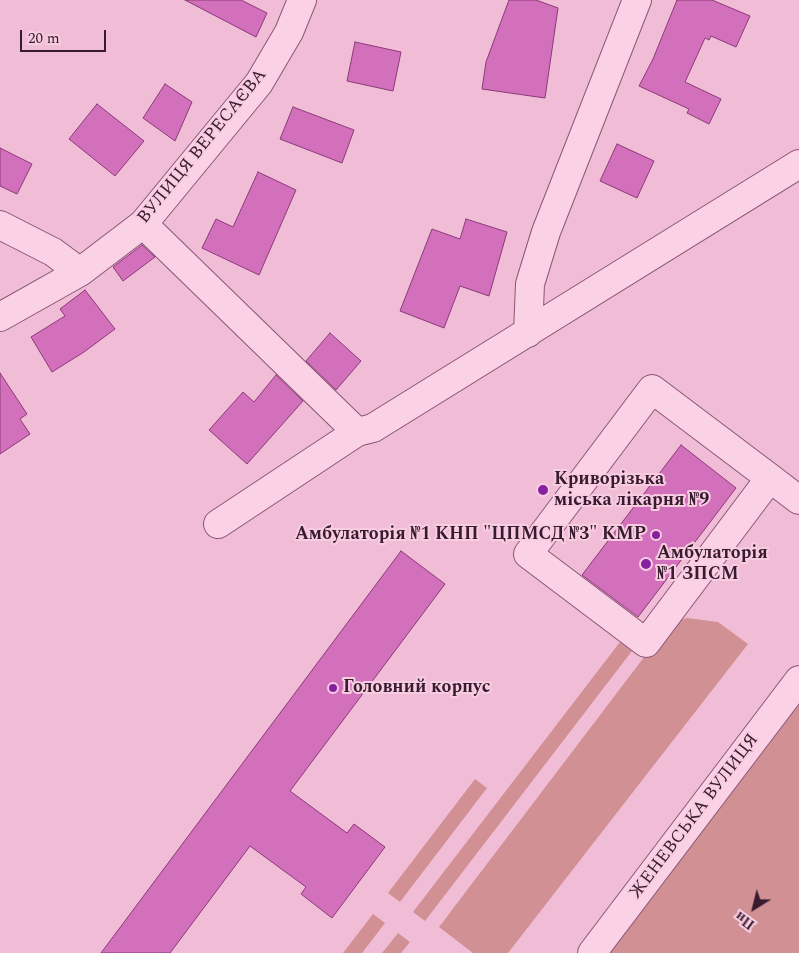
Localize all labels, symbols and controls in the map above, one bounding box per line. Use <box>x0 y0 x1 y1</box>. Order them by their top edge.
scale bar <box>22 20 109 52</box>
text: 20 m <box>28 27 60 50</box>
street label: ВУЛИЦЯ ВЕРЕСАЄВА <box>134 65 272 229</box>
place label: Криворізька міська лікарня №9 <box>554 469 709 512</box>
marker: Криворізька міська лікарня №9 <box>536 483 550 497</box>
place label: Амбулаторія №1 КНП "ЦПМСД №3" КМР <box>295 524 646 546</box>
marker: Амбулаторія №1 КНП "ЦПМСД №3" КМР <box>650 529 662 541</box>
place label: Амбулаторія №1 ЗПСМ <box>657 543 768 586</box>
marker: Амбулаторія №1 ЗПСМ <box>639 557 653 571</box>
place label: Головний корпус <box>343 677 490 699</box>
marker: Головний корпус <box>327 682 339 694</box>
street label: ЖЕНЕВСЬКА ВУЛИЦЯ <box>626 730 764 904</box>
north arrow <box>729 883 779 933</box>
text: Пн <box>731 906 759 935</box>

